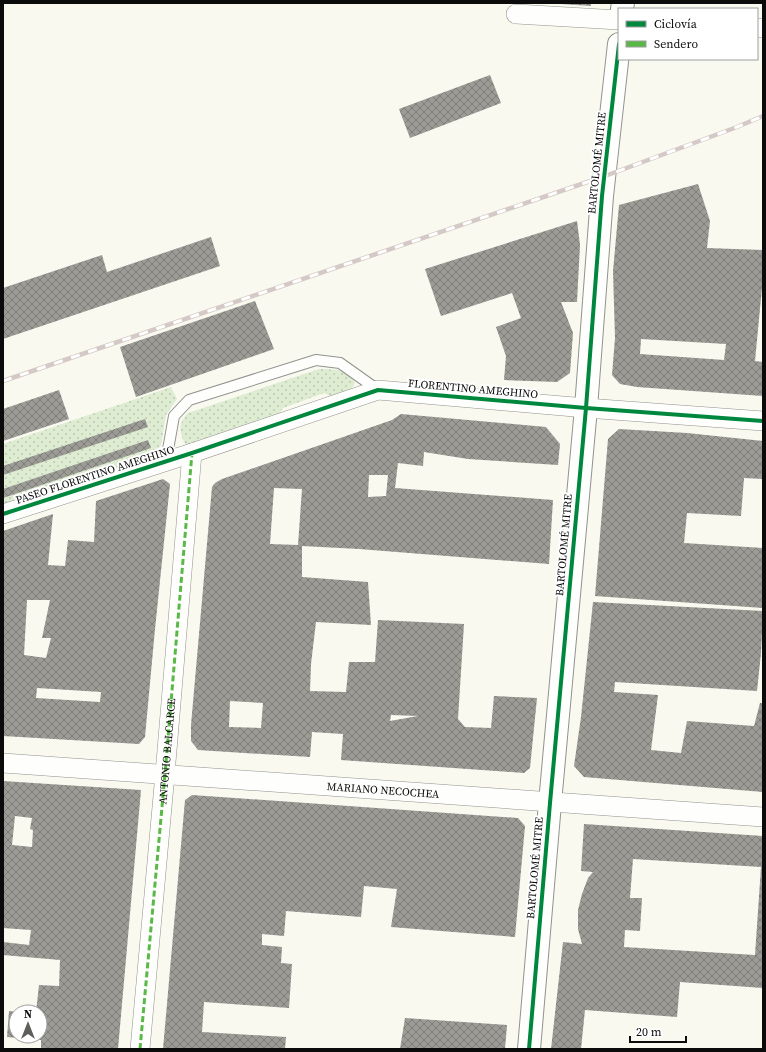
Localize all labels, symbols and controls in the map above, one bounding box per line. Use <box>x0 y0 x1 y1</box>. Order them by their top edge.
legend <box>618 8 758 60</box>
text: Ciclovía <box>654 16 698 32</box>
text: Sendero <box>654 36 698 52</box>
street label: BARTOLOMÉ MITRE <box>584 111 610 215</box>
street label: FLORENTINO AMEGHINO <box>407 376 539 402</box>
street label: PASEO FLORENTINO AMEGHINO <box>14 442 176 508</box>
street label: BARTOLOMÉ MITRE <box>552 493 576 597</box>
street label: ANTONIO BALCARCE <box>155 697 179 805</box>
street label: MARIANO NECOCHEA <box>326 779 441 802</box>
street label: BARTOLOMÉ MITRE <box>523 816 547 920</box>
north arrow <box>8 1004 48 1044</box>
text: N <box>24 1007 32 1022</box>
scale bar <box>630 1018 686 1044</box>
text: 20 m <box>636 1024 662 1040</box>

